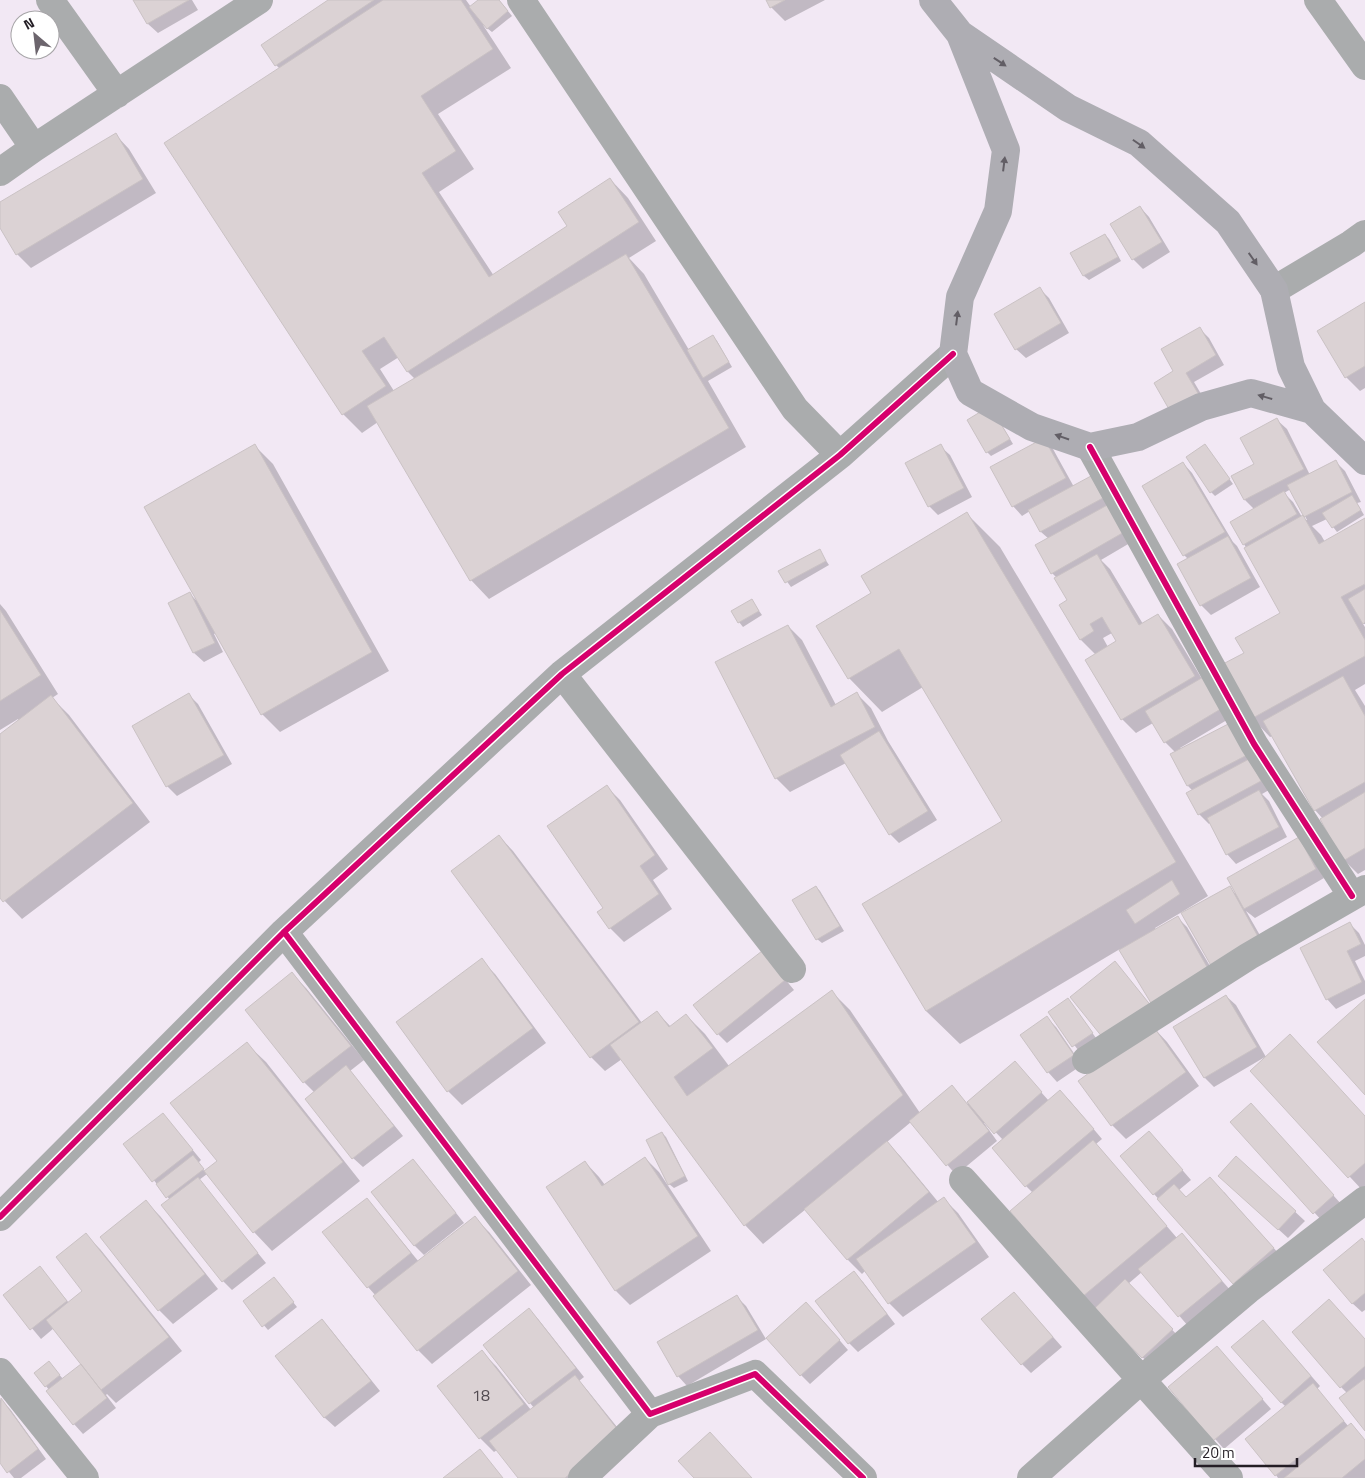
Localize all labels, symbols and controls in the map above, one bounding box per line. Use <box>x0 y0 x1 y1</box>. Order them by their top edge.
north arrow <box>10 10 60 60</box>
text: N <box>19 12 38 35</box>
one-way arrow <box>993 57 1007 67</box>
one-way arrow <box>1132 139 1146 149</box>
one-way arrow <box>1000 156 1008 172</box>
one-way arrow <box>1248 252 1258 266</box>
one-way arrow <box>953 310 961 326</box>
one-way arrow <box>1257 393 1272 401</box>
one-way arrow <box>1054 433 1069 440</box>
house number: 18 <box>472 1383 490 1407</box>
scale bar <box>1195 1436 1298 1468</box>
text: 20 m <box>1202 1441 1235 1464</box>

